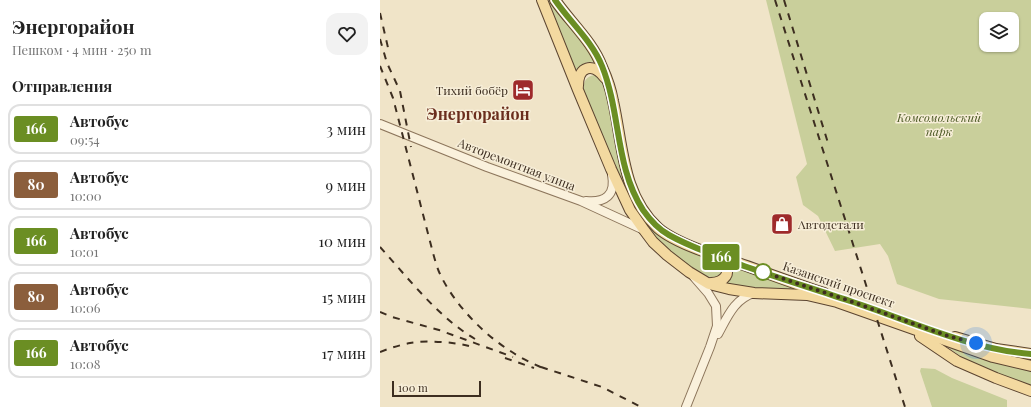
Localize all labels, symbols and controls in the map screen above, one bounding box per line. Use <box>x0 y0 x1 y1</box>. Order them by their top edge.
map controls <box>979 12 1019 52</box>
button: layers <box>979 12 1019 52</box>
text: Энергорайон <box>12 13 135 39</box>
button: heart <box>326 13 368 55</box>
text: Пешком · 4 мин · 250 m <box>12 41 151 58</box>
text: Отправления <box>12 76 112 96</box>
hotel icon: Тихий бобёр <box>510 77 536 103</box>
place label: Тихий бобёр <box>436 82 508 98</box>
district label: Энергорайон <box>426 103 530 124</box>
park label: Комсомольский парк <box>896 109 981 139</box>
text: Автобус <box>70 111 129 131</box>
text: 166 <box>25 119 47 138</box>
text: 3 мин <box>326 119 366 139</box>
text: 09:54 <box>70 131 100 148</box>
street label: Авторемонтная улица <box>455 134 578 194</box>
text: Автобус <box>70 167 129 187</box>
text: 80 <box>28 175 44 194</box>
text: 9 мин <box>325 175 366 195</box>
text: 10:00 <box>70 187 102 204</box>
shop icon: Автодетали <box>769 211 795 237</box>
place label: Автодетали <box>797 216 864 232</box>
text: Автобус <box>70 223 129 243</box>
text: 166 <box>25 231 47 250</box>
text: 10 мин <box>319 231 366 251</box>
text: 10:01 <box>70 243 99 260</box>
line badge: 166 <box>698 244 744 270</box>
text: 166 <box>710 247 732 266</box>
street label: Казанский проспект <box>781 257 897 311</box>
unlabelled marker <box>754 263 772 281</box>
text: Автобус <box>70 279 129 299</box>
text: 80 <box>28 287 44 306</box>
text: 15 мин <box>322 287 366 307</box>
text: 10:06 <box>70 299 101 316</box>
your location <box>966 333 986 353</box>
text: Автобус <box>70 335 129 355</box>
text: 166 <box>25 343 47 362</box>
text: 17 мин <box>322 343 366 363</box>
text: 10:08 <box>70 355 101 372</box>
scale bar <box>392 379 481 398</box>
text: 100 m <box>398 380 428 395</box>

